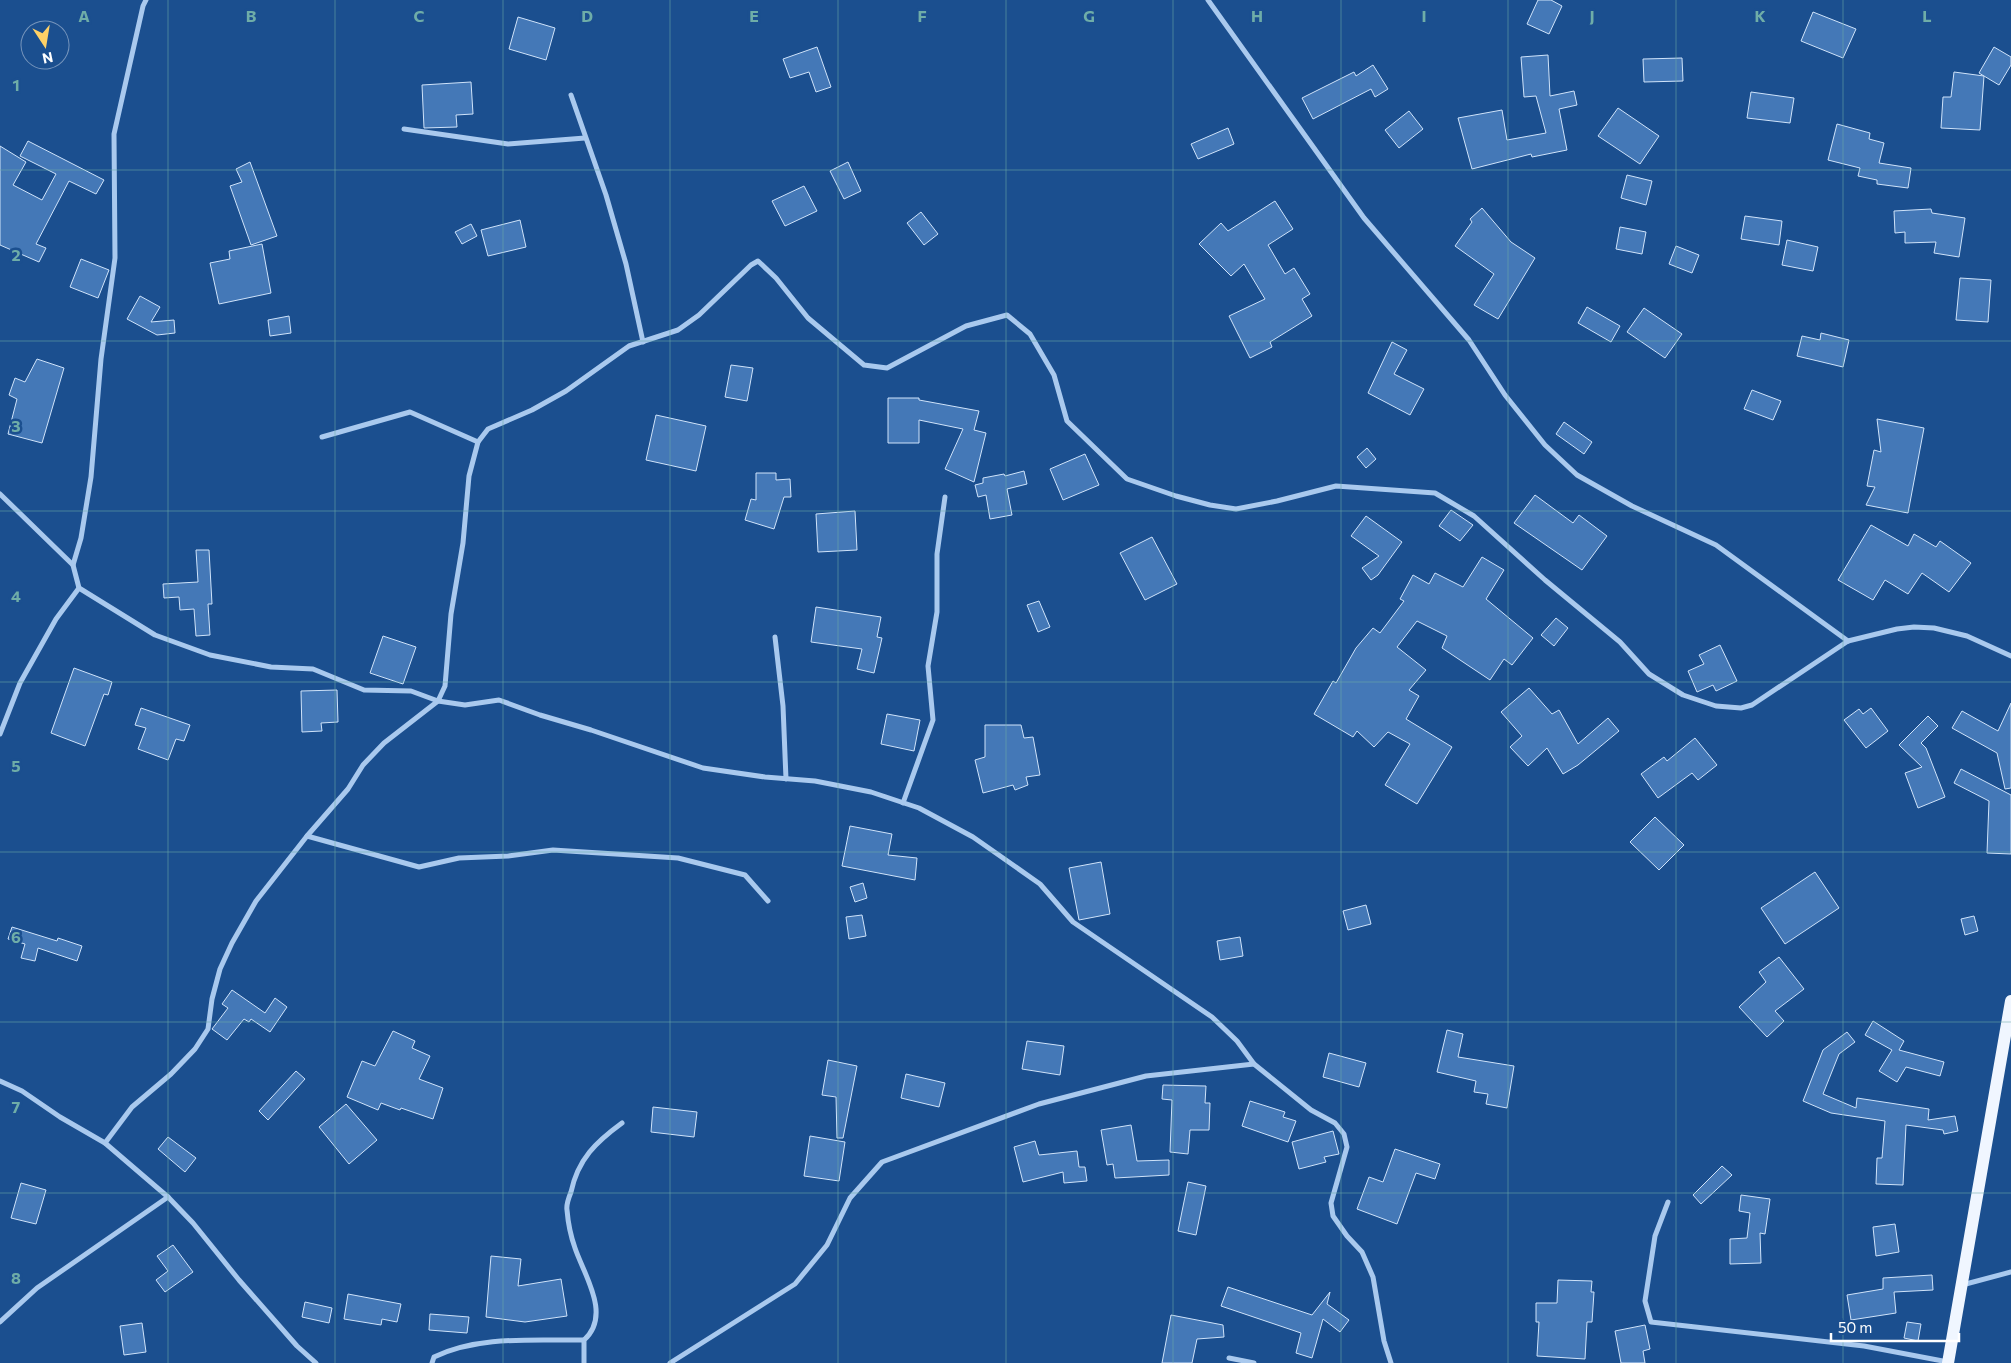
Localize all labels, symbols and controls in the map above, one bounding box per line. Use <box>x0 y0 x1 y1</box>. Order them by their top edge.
text: A <box>78 6 90 25</box>
text: B <box>246 6 257 25</box>
text: C <box>414 6 425 25</box>
text: D <box>581 6 593 25</box>
text: E <box>749 6 759 25</box>
text: F <box>917 6 927 25</box>
text: G <box>1083 6 1095 25</box>
text: H <box>1251 6 1263 25</box>
text: I <box>1421 6 1427 25</box>
text: J <box>1589 6 1595 25</box>
text: K <box>1754 6 1766 25</box>
text: L <box>1922 6 1932 25</box>
north arrow <box>20 20 70 70</box>
text: N <box>41 49 55 68</box>
text: 1 <box>12 75 20 94</box>
text: 2 <box>11 245 21 264</box>
text: 3 <box>11 416 21 435</box>
text: 4 <box>11 586 21 605</box>
text: 5 <box>11 756 21 775</box>
text: 6 <box>11 927 21 946</box>
text: 7 <box>12 1097 21 1116</box>
text: 8 <box>11 1268 21 1287</box>
scale bar <box>1831 1310 1958 1342</box>
text: 50 m <box>1838 1318 1872 1336</box>

